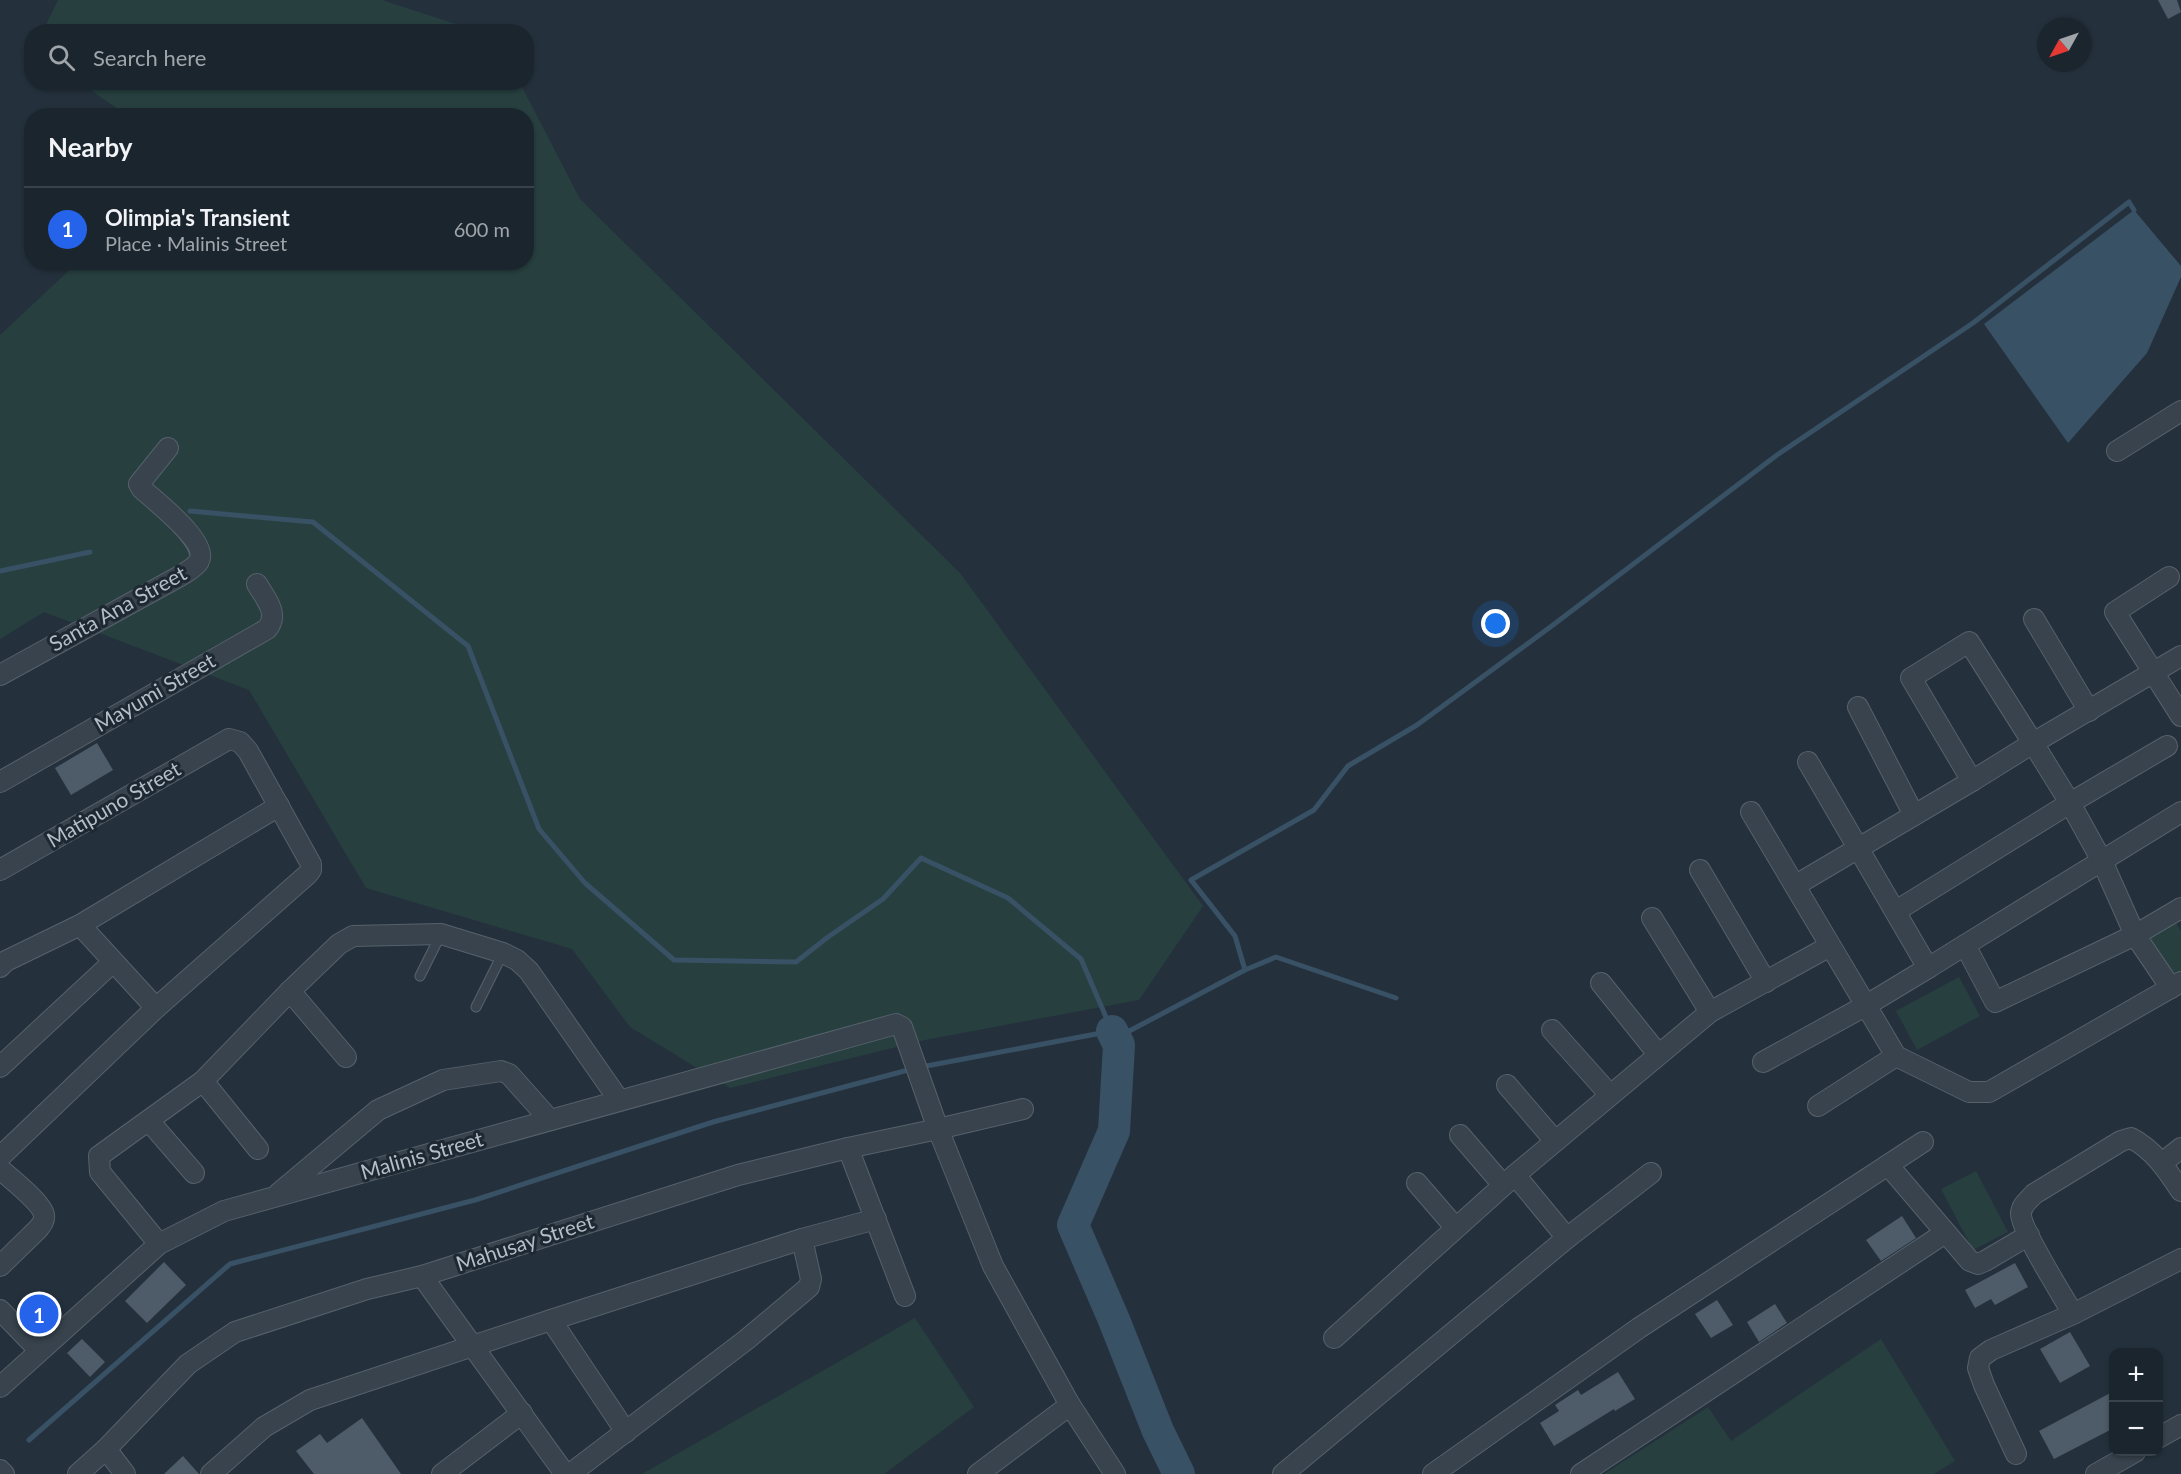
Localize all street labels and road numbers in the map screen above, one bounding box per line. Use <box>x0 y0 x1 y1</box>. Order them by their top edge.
street label: Santa Ana Street <box>44 559 191 656</box>
street label: Mayumi Street <box>90 647 219 736</box>
street label: Matipuno Street <box>42 755 185 852</box>
street label: Malinis Street <box>358 1125 486 1184</box>
street label: Mahusay Street <box>453 1207 597 1276</box>

